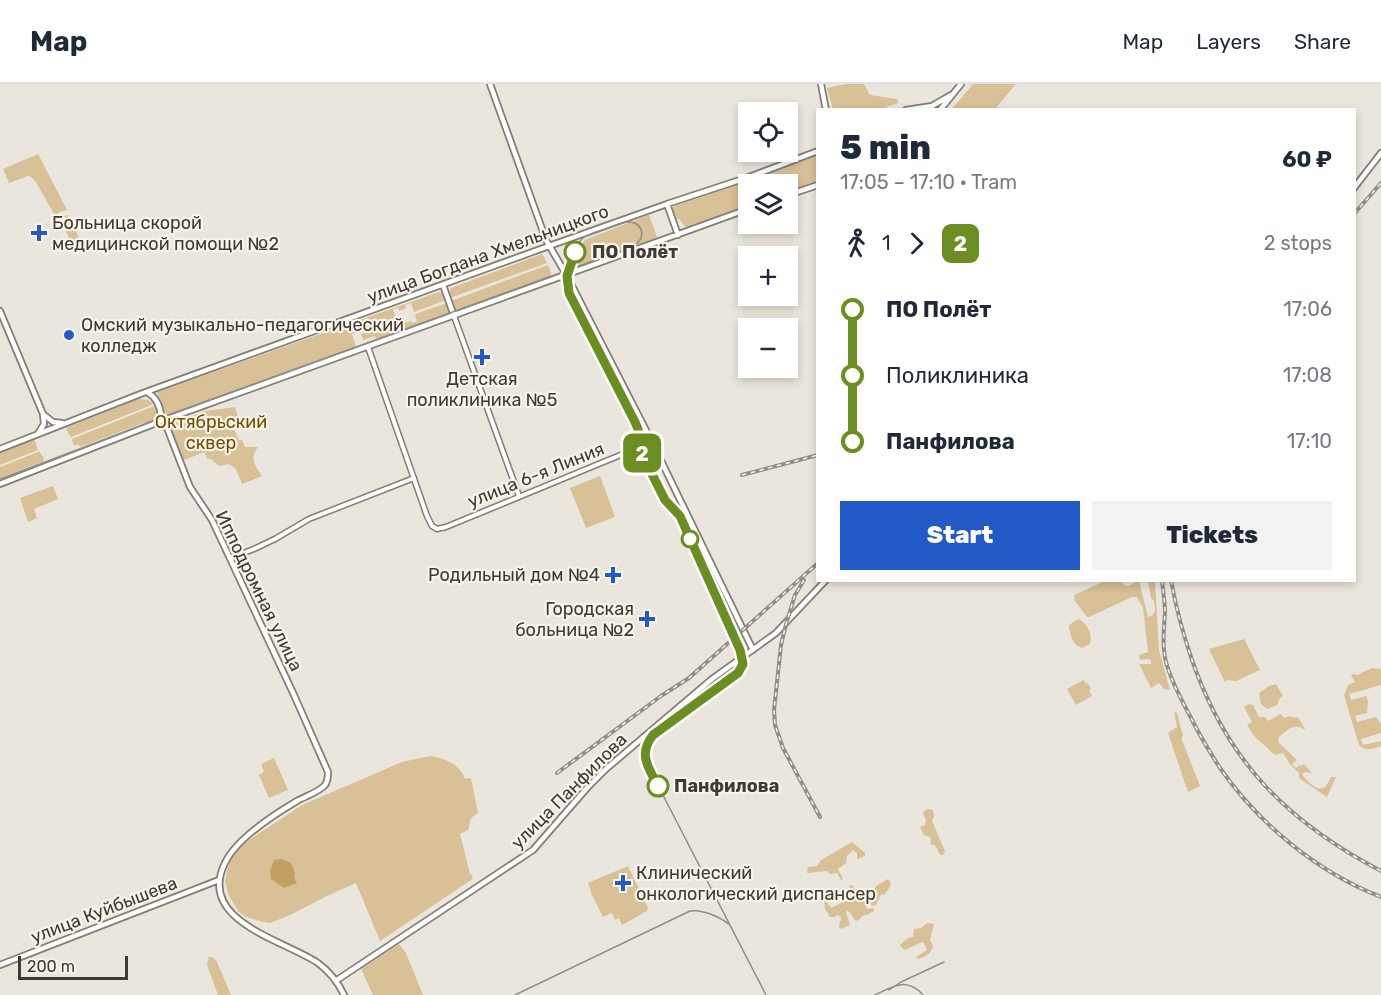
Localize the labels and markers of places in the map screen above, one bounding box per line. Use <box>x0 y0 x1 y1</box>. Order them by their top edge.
place label: Больница скорой медицинской помощи №2 <box>52 212 279 255</box>
marker: Больница скорой медицинской помощи №2 <box>30 224 48 242</box>
marker: ПО Полёт <box>564 241 586 263</box>
place label: ПО Полёт <box>592 241 678 263</box>
place label: Омский музыкально-педагогический колледж <box>81 314 404 357</box>
marker: Омский музыкально-педагогический колледж <box>62 328 76 342</box>
marker: Детская поликлиника №5 <box>473 348 491 366</box>
place label: Детская поликлиника №5 <box>407 368 557 411</box>
unlabelled marker <box>681 530 699 548</box>
place label: Родильный дом №4 <box>428 564 600 586</box>
marker: Родильный дом №4 <box>604 566 622 584</box>
place label: Городская больница №2 <box>515 598 634 641</box>
marker: Городская больница №2 <box>638 610 656 628</box>
marker: Панфилова <box>647 775 669 797</box>
place label: Панфилова <box>674 775 779 797</box>
place label: Клинический онкологический диспансер <box>636 862 876 905</box>
marker: Клинический онкологический диспансер <box>614 874 632 892</box>

